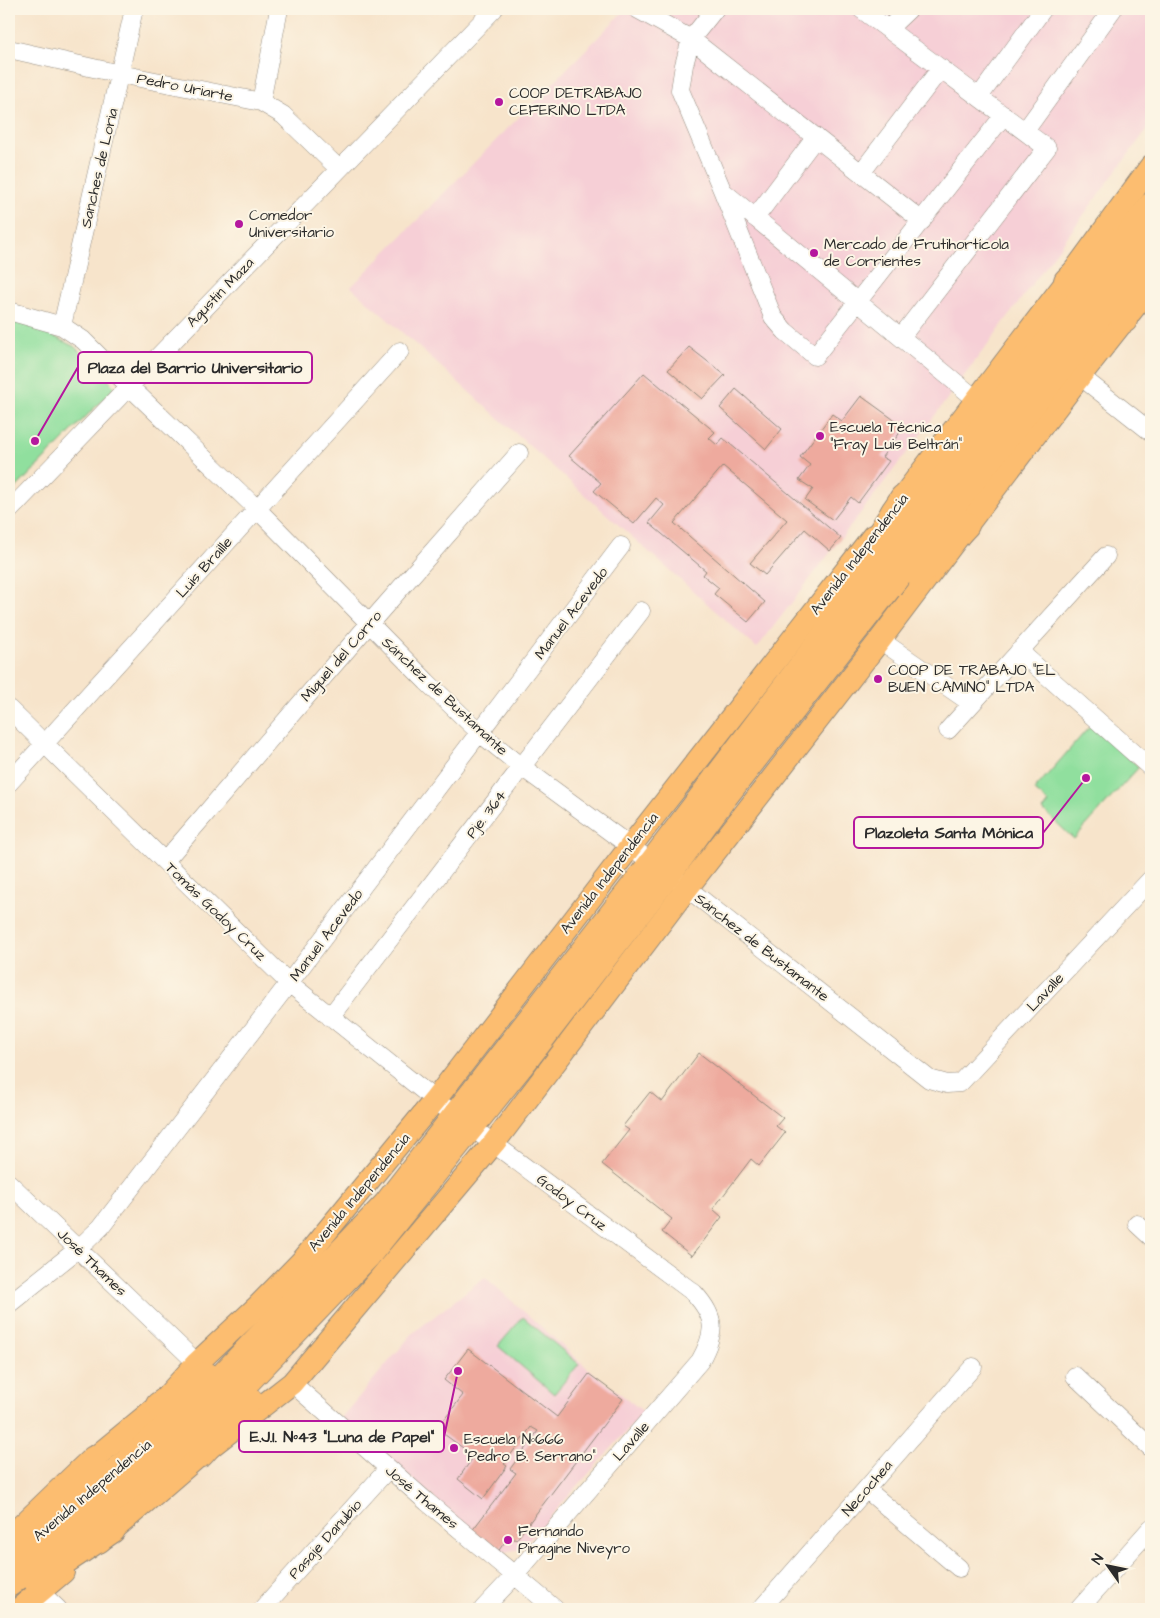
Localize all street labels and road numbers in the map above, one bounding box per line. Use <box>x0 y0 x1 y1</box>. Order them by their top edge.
street label: Pedro Uriarte <box>135 68 235 107</box>
street label: Sanches de Loria <box>76 106 124 230</box>
street label: Agustin Maza <box>182 253 260 333</box>
street label: Avenida Independencia <box>805 489 914 619</box>
street label: Luis Braille <box>171 532 237 602</box>
street label: Manuel Acevedo <box>530 562 613 664</box>
street label: Miguel del Corro <box>296 606 388 707</box>
street label: Sánchez de Bustamante <box>377 632 512 760</box>
street label: Pje. 364 <box>461 786 512 843</box>
street label: Avenida Independencia <box>555 808 664 938</box>
street label: Tomás Godoy Cruz <box>160 857 271 966</box>
street label: Manuel Acevedo <box>285 884 368 986</box>
street label: Sánchez de Bustamante <box>690 888 833 1007</box>
street label: Lavalle <box>1022 968 1069 1016</box>
street label: Avenida Independencia <box>304 1128 415 1256</box>
street label: Godoy Cruz <box>532 1169 612 1237</box>
street label: José Thames <box>52 1224 132 1301</box>
street label: Lavalle <box>608 1417 654 1466</box>
street label: Avenida Independencia <box>29 1434 156 1546</box>
street label: Necochea <box>837 1455 898 1521</box>
street label: José Thames <box>381 1460 463 1535</box>
street label: Pasaje Danubio <box>284 1494 367 1584</box>

